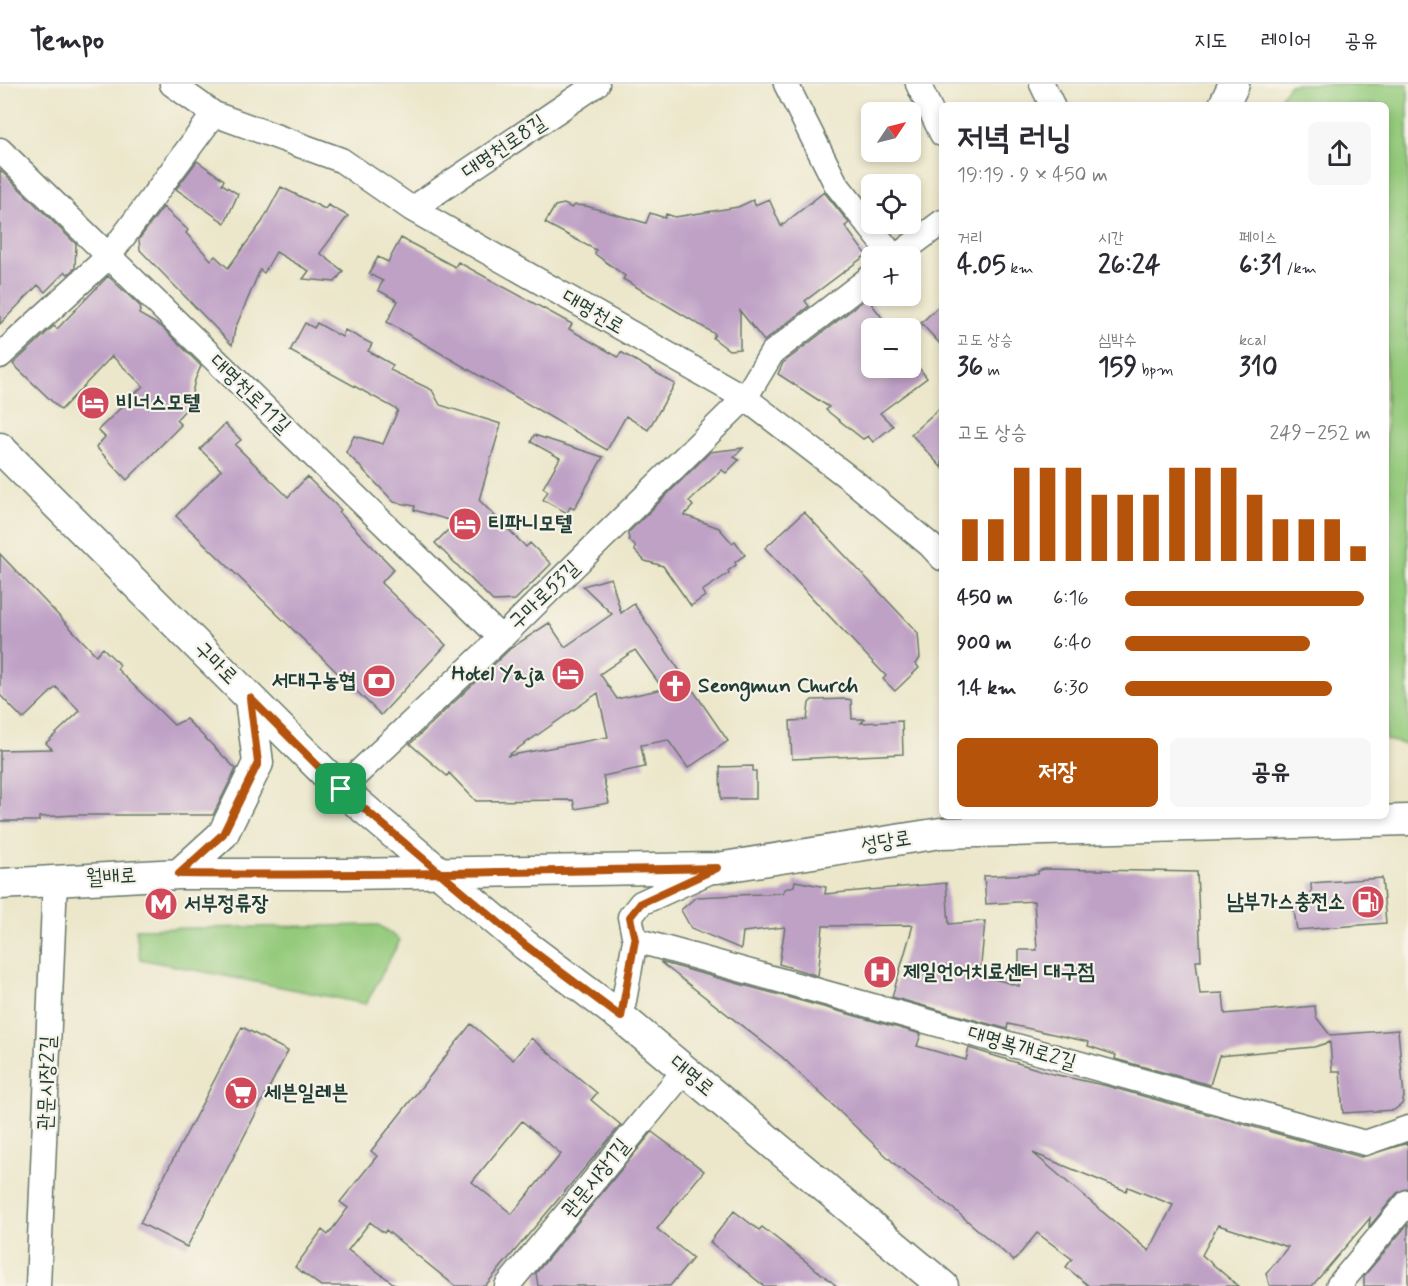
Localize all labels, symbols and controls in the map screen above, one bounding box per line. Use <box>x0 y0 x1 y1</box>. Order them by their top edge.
text: Tempo <box>30 23 104 60</box>
text: 지도 <box>1194 27 1228 55</box>
text: 레이어 <box>1261 27 1311 55</box>
text: 공유 <box>1344 27 1378 55</box>
north arrow <box>861 102 921 162</box>
map controls <box>861 102 921 378</box>
street label: 대명천로8길 <box>456 108 552 186</box>
text: 저녁 러닝 <box>957 117 1072 161</box>
button: share <box>1308 122 1371 185</box>
text: 19:19 · 9 × 450 m <box>957 162 1108 189</box>
button: locate <box>861 174 921 234</box>
text: 거리 <box>957 228 983 249</box>
text: 시간 <box>1098 228 1124 249</box>
text: 페이스 <box>1239 228 1278 249</box>
button: + <box>861 246 921 306</box>
text: 4.05 <box>957 249 1006 283</box>
text: 26:24 <box>1098 249 1161 283</box>
text: 6:31 <box>1239 249 1282 283</box>
text: km <box>1006 258 1034 279</box>
text: /km <box>1282 258 1317 279</box>
street label: 대명천로 <box>557 283 629 341</box>
button: − <box>861 318 921 378</box>
text: 고도 상승 <box>957 330 1013 351</box>
text: 심박수 <box>1098 330 1137 351</box>
text: kcal <box>1239 330 1266 351</box>
street label: 대명천로11길 <box>203 348 297 440</box>
text: 36 <box>957 351 983 385</box>
text: 159 <box>1098 351 1137 385</box>
text: 310 <box>1239 351 1278 385</box>
text: m <box>983 360 1000 381</box>
text: bpm <box>1137 360 1174 381</box>
hotel icon: 비너스모텔 <box>75 385 111 421</box>
place label: 비너스모텔 <box>116 389 201 417</box>
text: 고도 상승 <box>957 420 1027 447</box>
text: 249–252 m <box>1269 420 1371 447</box>
hotel icon: 티파니모텔 <box>447 506 483 542</box>
place label: 티파니모텔 <box>488 510 573 538</box>
street label: 구마로53길 <box>502 554 586 636</box>
text: 450 m <box>957 585 1013 612</box>
text: 6:16 <box>1053 585 1089 612</box>
text: 900 m <box>957 630 1012 657</box>
text: 6:40 <box>1053 630 1092 657</box>
street label: 구마로 <box>188 635 244 691</box>
hotel icon: Hotel Yaja <box>550 656 586 692</box>
place label: Hotel Yaja <box>451 660 545 688</box>
bank icon: 서대구농협 <box>361 663 397 699</box>
place label: 서대구농협 <box>272 667 356 695</box>
church icon: Seongmun Church <box>657 668 693 704</box>
place label: Seongmun Church <box>698 672 859 702</box>
text: 1.4 km <box>957 675 1016 702</box>
text: 6:30 <box>1053 675 1089 702</box>
button: 저장 <box>957 738 1158 807</box>
button: 공유 <box>1170 738 1371 807</box>
pin <box>315 763 366 814</box>
icon: arrive <box>324 772 357 805</box>
street label: 성당로 <box>859 824 913 860</box>
street label: 월배로 <box>85 862 137 892</box>
fuel station icon: 남부가스충전소 <box>1350 884 1386 920</box>
metro station icon: 서부정류장 <box>143 886 179 922</box>
place label: 남부가스충전소 <box>1227 888 1345 916</box>
place label: 서부정류장 <box>184 890 269 918</box>
hospital icon: 제일언어치료센터 대구점 <box>862 954 898 990</box>
place label: 제일언어치료센터 대구점 <box>903 958 1095 986</box>
street label: 대명복개로2길 <box>964 1019 1080 1077</box>
street label: 관문시장2길 <box>31 1035 63 1131</box>
street label: 대명로 <box>664 1049 720 1103</box>
supermarket icon: 세븐일레븐 <box>223 1075 259 1111</box>
place label: 세븐일레븐 <box>264 1079 349 1107</box>
street label: 관문시장1길 <box>556 1133 636 1223</box>

